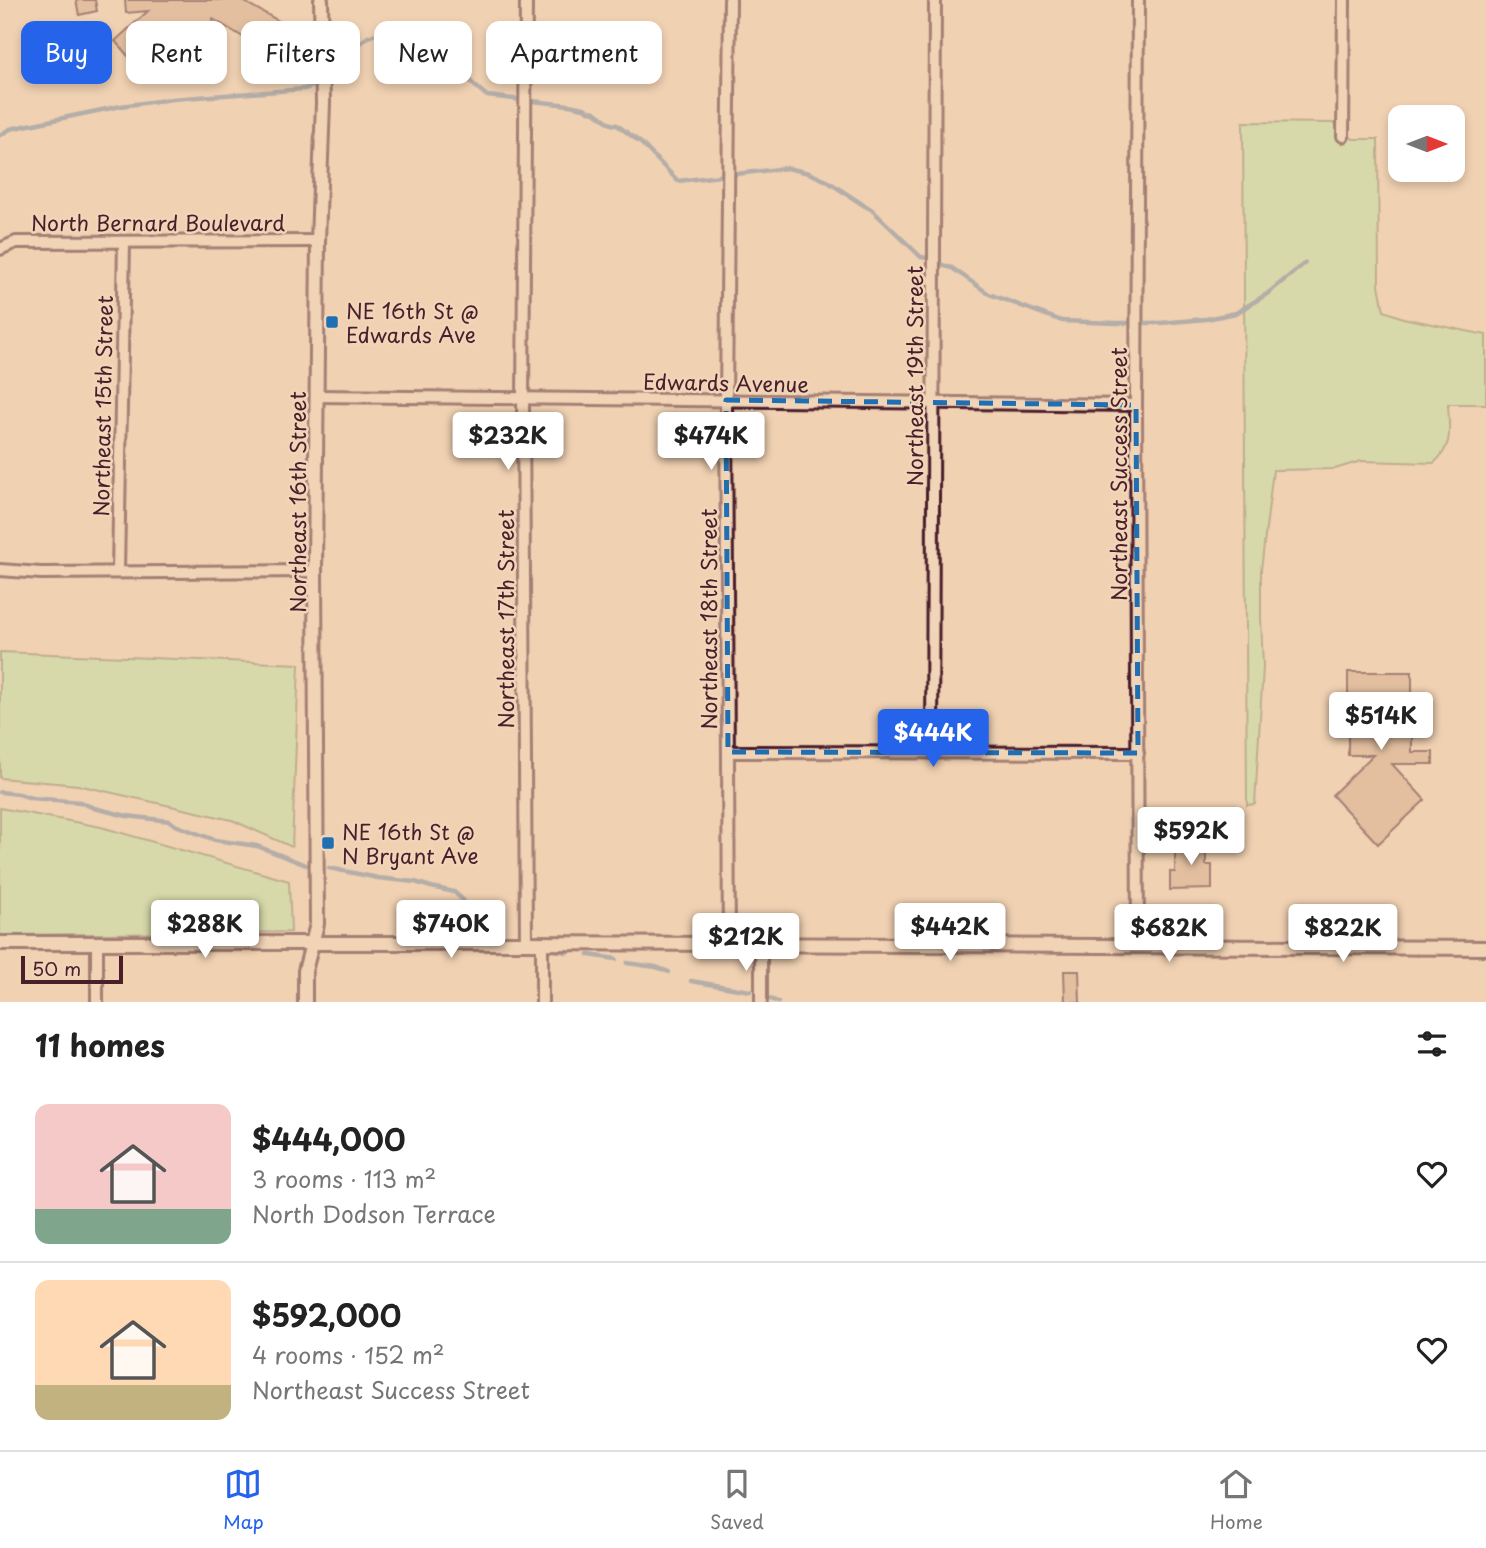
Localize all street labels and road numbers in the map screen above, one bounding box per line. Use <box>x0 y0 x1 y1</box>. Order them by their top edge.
street label: North Bernard Boulevard <box>31 206 285 238</box>
street label: Northeast 19th Street <box>898 266 930 486</box>
street label: Northeast 15th Street <box>84 295 120 517</box>
street label: Northeast Success Street <box>1102 347 1134 601</box>
street label: Edwards Avenue <box>643 365 809 399</box>
street label: Northeast 16th Street <box>281 391 313 613</box>
street label: Northeast 18th Street <box>692 508 724 730</box>
street label: Northeast 17th Street <box>489 510 521 728</box>

